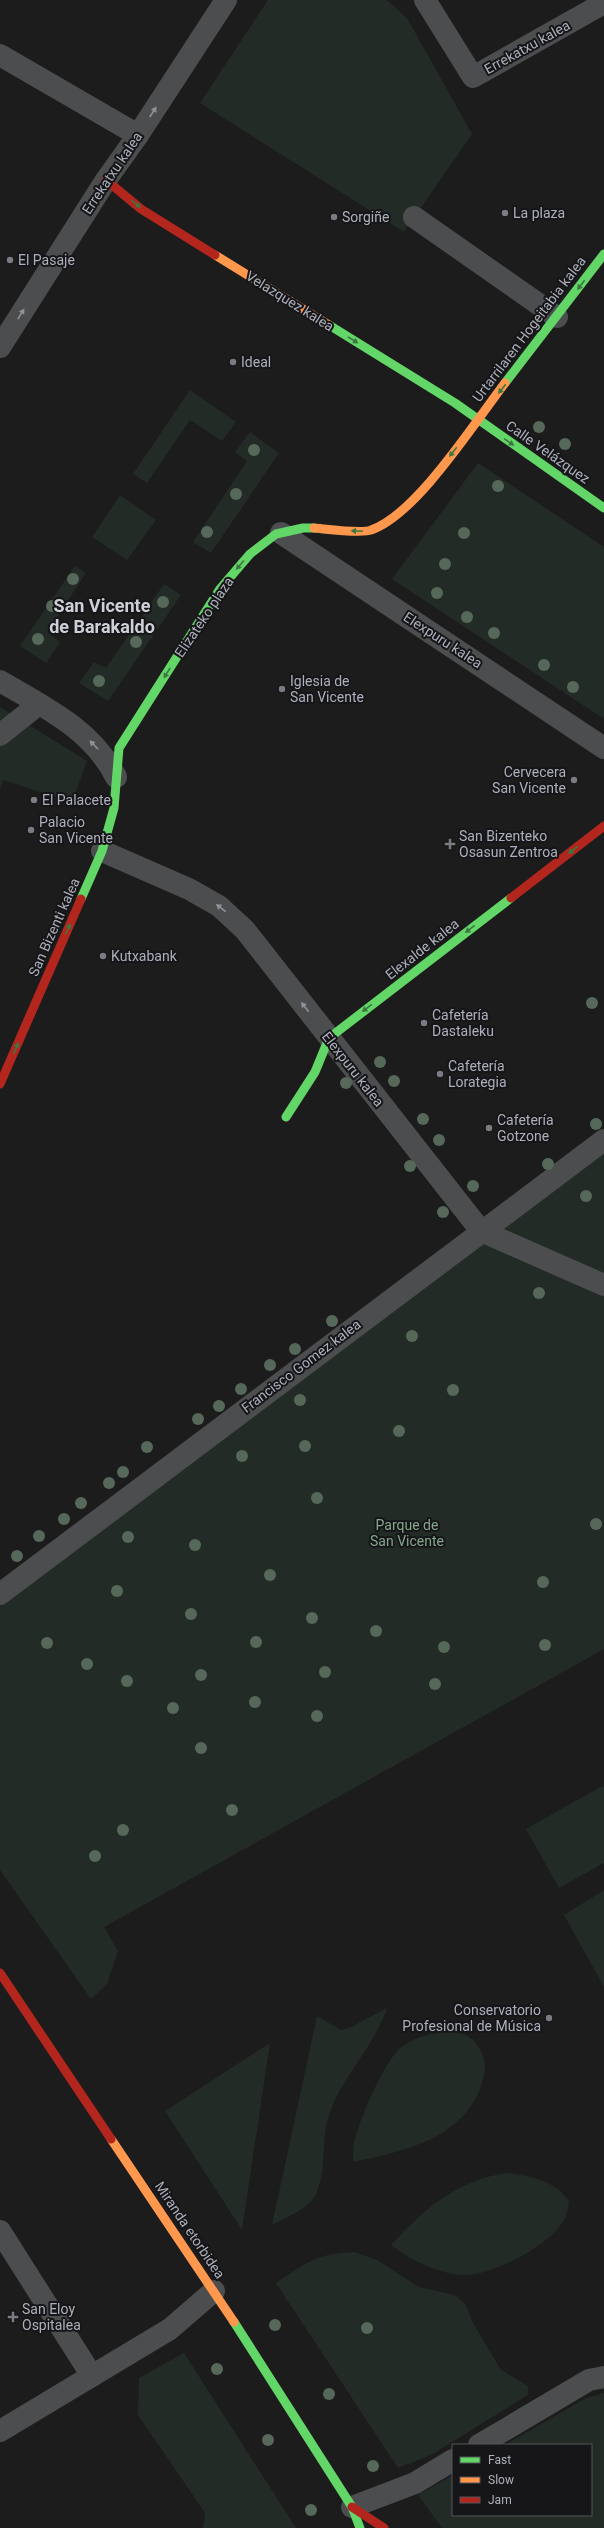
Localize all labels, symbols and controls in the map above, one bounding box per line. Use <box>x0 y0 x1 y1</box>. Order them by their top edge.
street label: Errekatxu kalea <box>481 17 573 77</box>
one-way arrow <box>149 107 157 117</box>
street label: Errekatxu kalea <box>79 129 145 217</box>
one-way arrow <box>131 200 141 209</box>
place label: La plaza <box>513 205 565 221</box>
marker: La plaza <box>500 208 510 218</box>
place label: Sorgiñe <box>342 209 389 225</box>
marker: Sorgiñe <box>329 212 339 222</box>
place label: El Pasaje <box>18 252 75 268</box>
street label: Urtarrilaren Hogeitabia kalea <box>469 253 589 405</box>
marker: El Pasaje <box>5 255 15 265</box>
street label: Velazquez kalea <box>243 268 337 334</box>
one-way arrow <box>576 280 585 291</box>
one-way arrow <box>17 309 25 319</box>
one-way arrow <box>347 336 359 343</box>
place label: Ideal <box>241 354 271 370</box>
marker: Ideal <box>228 357 238 367</box>
one-way arrow <box>497 383 506 394</box>
street label: Calle Velázquez <box>503 417 593 487</box>
one-way arrow <box>504 438 514 446</box>
one-way arrow <box>449 446 458 457</box>
one-way arrow <box>350 528 363 534</box>
one-way arrow <box>235 560 244 571</box>
street label: Elizateko plaza <box>171 574 237 660</box>
district label: San Vicente de Barakaldo <box>49 595 155 637</box>
street label: Elexpuru kalea <box>401 609 485 671</box>
one-way arrow <box>163 668 171 678</box>
place label: Iglesia de San Vicente <box>290 673 364 705</box>
marker: Iglesia de San Vicente <box>277 684 287 694</box>
one-way arrow <box>90 740 99 750</box>
place label: Cervecera San Vicente <box>492 764 566 796</box>
marker: Cervecera San Vicente <box>569 775 579 785</box>
place label: El Palacete <box>42 792 111 808</box>
marker: El Palacete <box>29 795 39 805</box>
place label: Palacio San Vicente <box>39 814 113 846</box>
marker: Palacio San Vicente <box>26 825 36 835</box>
place label: San Bizenteko Osasun Zentroa <box>459 828 558 860</box>
marker: San Bizenteko Osasun Zentroa <box>444 838 456 850</box>
one-way arrow <box>568 845 579 854</box>
street label: San Bizenti kalea <box>25 875 83 979</box>
one-way arrow <box>215 904 226 913</box>
street label: Elexalde kalea <box>382 915 462 983</box>
one-way arrow <box>65 923 72 935</box>
one-way arrow <box>465 925 476 933</box>
place label: Kutxabank <box>111 948 178 964</box>
marker: Kutxabank <box>98 951 108 961</box>
one-way arrow <box>301 1001 309 1012</box>
one-way arrow <box>362 1004 373 1013</box>
place label: Cafetería Dastaleku <box>432 1007 494 1039</box>
marker: Cafetería Dastaleku <box>419 1018 429 1028</box>
street label: Elexpuru kalea <box>319 1028 387 1110</box>
one-way arrow <box>13 1042 19 1054</box>
place label: Cafetería Lorategia <box>448 1058 507 1090</box>
marker: Cafetería Lorategia <box>435 1069 445 1079</box>
place label: Cafetería Gotzone <box>497 1112 554 1144</box>
marker: Cafetería Gotzone <box>484 1123 494 1133</box>
street label: Francisco Gomez kalea <box>238 1316 364 1416</box>
park label: Parque de San Vicente <box>370 1517 444 1549</box>
place label: Conservatorio Profesional de Música <box>402 2002 541 2034</box>
marker: Conservatorio Profesional de Música <box>544 2013 554 2023</box>
street label: Miranda etorbidea <box>152 2179 228 2281</box>
place label: San Eloy Ospitalea <box>22 2301 81 2333</box>
marker: San Eloy Ospitalea <box>7 2311 19 2323</box>
legend <box>452 2444 592 2516</box>
text: Fast <box>488 2453 511 2467</box>
text: Slow <box>488 2473 514 2487</box>
text: Jam <box>488 2493 512 2507</box>

